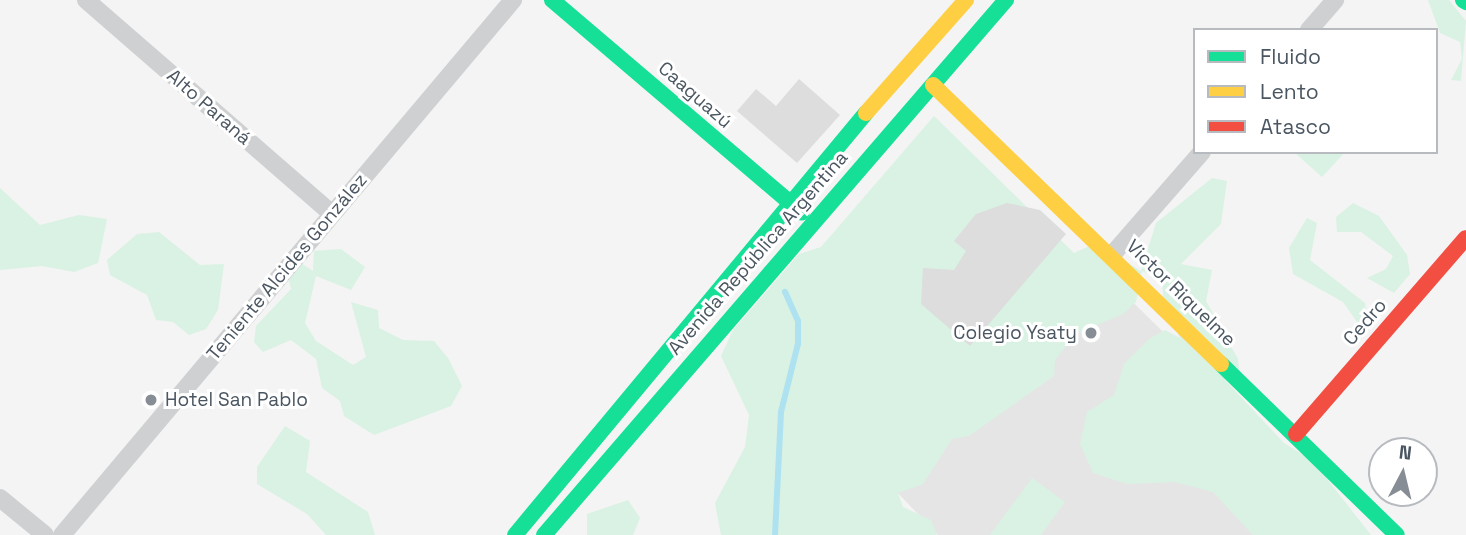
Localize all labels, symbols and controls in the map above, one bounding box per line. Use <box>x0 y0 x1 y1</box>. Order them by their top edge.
legend <box>1193 28 1438 154</box>
text: Fluido <box>1260 43 1321 70</box>
street label: Caaguazú <box>654 57 736 133</box>
street label: Alto Paraná <box>162 64 256 150</box>
text: Lento <box>1260 78 1319 105</box>
text: Atasco <box>1260 113 1331 140</box>
street label: Avenida República Argentina <box>663 146 853 360</box>
street label: Teniente Alcides González <box>202 169 372 365</box>
street label: Victor Riquelme <box>1121 235 1241 351</box>
street label: Cedro <box>1339 294 1391 350</box>
place label: Colegio Ysaty <box>953 322 1077 344</box>
marker: Colegio Ysaty <box>1083 325 1099 341</box>
place label: Hotel San Pablo <box>165 389 308 411</box>
marker: Hotel San Pablo <box>143 392 159 408</box>
north arrow <box>1368 437 1438 507</box>
text: N <box>1398 439 1413 466</box>

